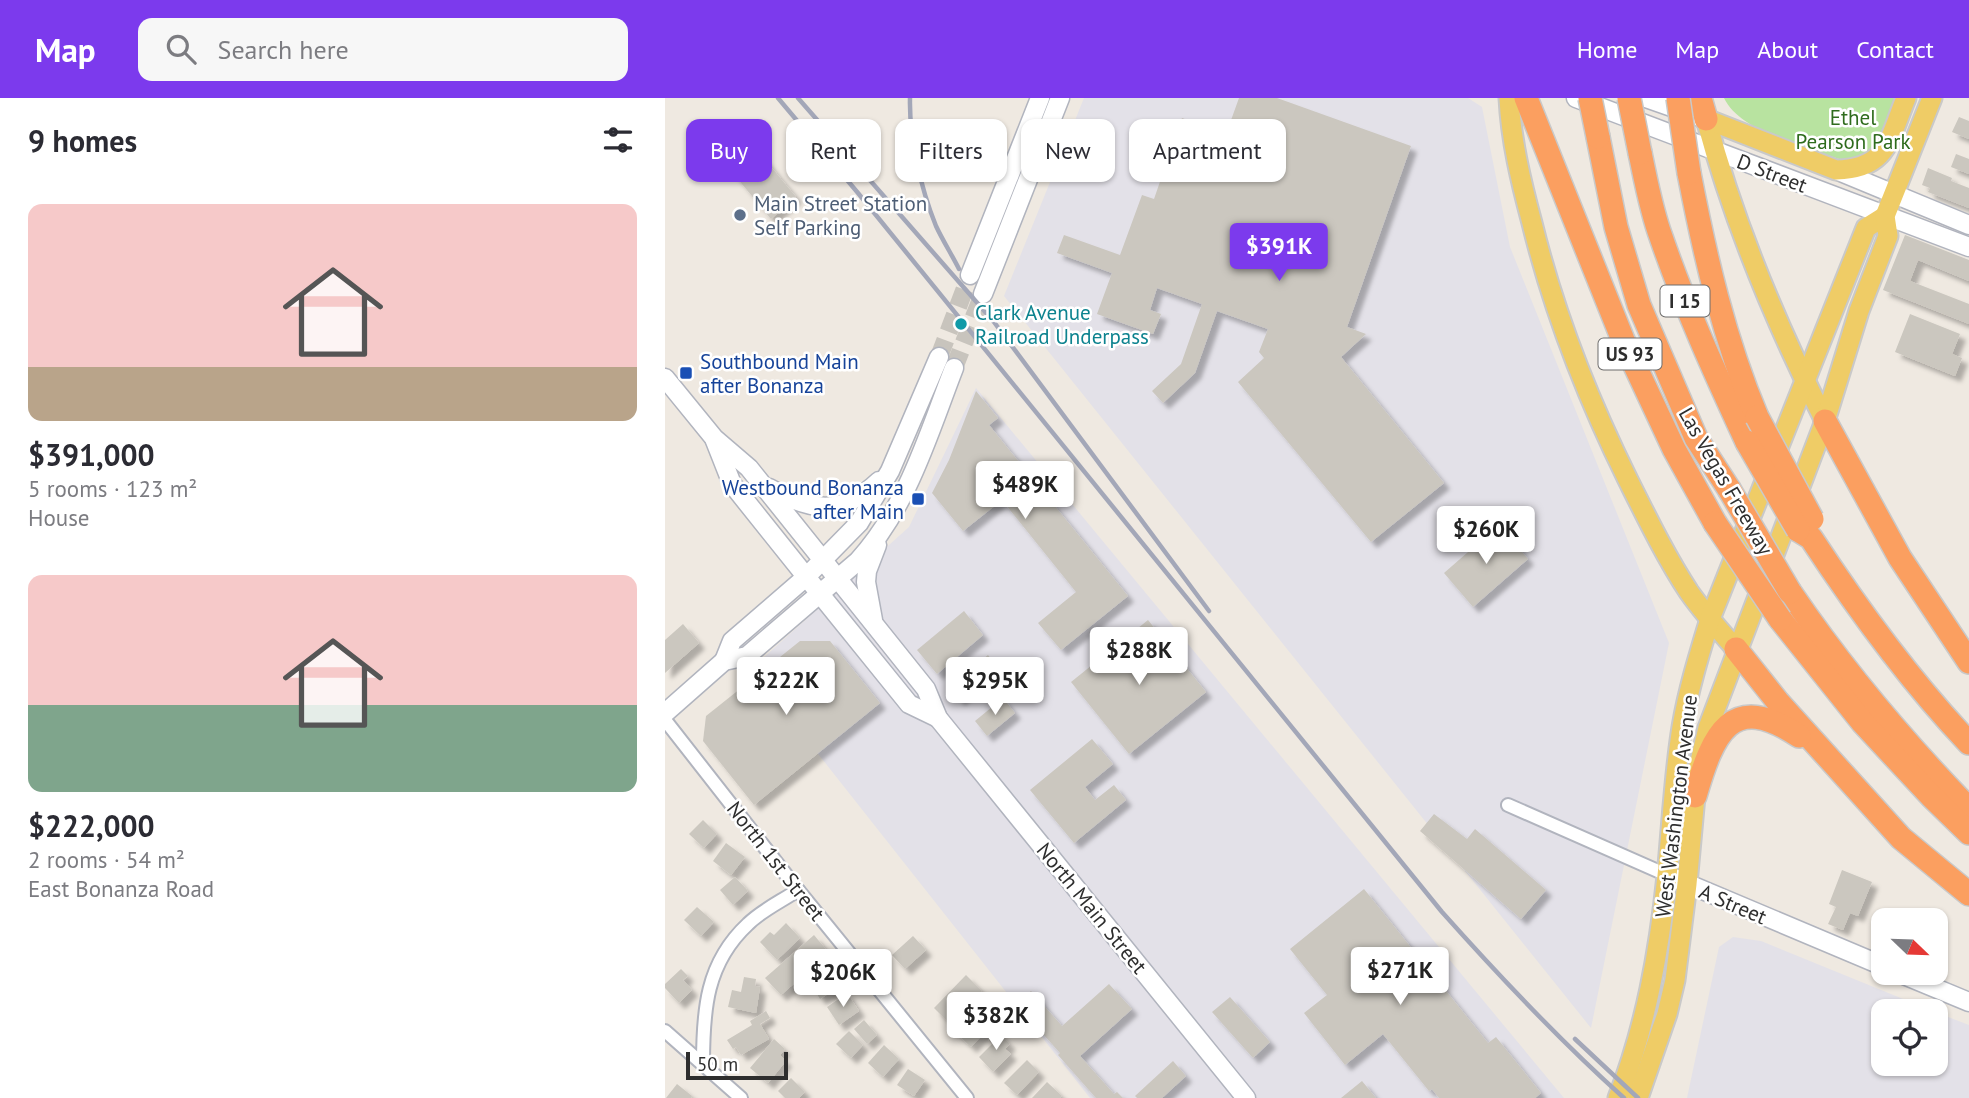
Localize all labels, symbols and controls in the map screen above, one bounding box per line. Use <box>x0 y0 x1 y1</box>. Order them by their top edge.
search box <box>138 18 628 81</box>
text: Map <box>35 28 96 71</box>
icon: search <box>162 30 200 68</box>
text: Search here <box>218 33 349 66</box>
text: Home <box>1577 34 1637 65</box>
text: Map <box>1675 34 1719 65</box>
text: About <box>1757 34 1818 65</box>
text: Contact <box>1856 34 1934 65</box>
park label: Ethel Pearson Park <box>1795 104 1911 155</box>
chip: Buy <box>686 119 772 182</box>
chip: Rent <box>786 119 881 182</box>
chip: Filters <box>895 119 1007 182</box>
chip: New <box>1021 119 1115 182</box>
chip: Apartment <box>1129 119 1286 182</box>
text: 9 homes <box>28 121 137 160</box>
icon: filters <box>599 121 637 159</box>
street label: D Street <box>1733 147 1811 199</box>
place label: Main Street Station Self Parking <box>754 190 927 241</box>
marker: Main Street Station Self Parking <box>732 207 748 223</box>
pin: $391K <box>1230 223 1328 283</box>
text: $391K <box>1246 231 1312 260</box>
icon: home <box>270 249 396 375</box>
road number: I 15 <box>1661 286 1709 316</box>
place label: Clark Avenue Railroad Underpass <box>975 299 1149 350</box>
marker: Clark Avenue Railroad Underpass <box>953 316 969 332</box>
road number: US 93 <box>1599 338 1661 370</box>
place label: Southbound Main after Bonanza <box>700 348 859 399</box>
marker: Southbound Main after Bonanza <box>678 365 694 381</box>
street label: Las Vegas Freeway <box>1673 402 1779 560</box>
text: $391,000 <box>28 435 155 474</box>
pin: $489K <box>976 462 1074 521</box>
text: $489K <box>992 469 1058 498</box>
text: 5 rooms · 123 m² <box>28 474 197 503</box>
place label: Westbound Bonanza after Main <box>722 474 904 525</box>
marker: Westbound Bonanza after Main <box>910 491 926 507</box>
text: House <box>28 503 90 532</box>
pin: $260K <box>1437 506 1535 566</box>
text: $260K <box>1453 514 1519 543</box>
icon: home <box>270 620 396 746</box>
pin: $288K <box>1090 628 1188 687</box>
text: $288K <box>1106 635 1172 664</box>
pin: $222K <box>737 658 835 717</box>
pin: $295K <box>946 658 1044 717</box>
text: $222K <box>753 665 819 694</box>
text: $295K <box>962 665 1028 694</box>
street label: West Washington Avenue <box>1649 693 1703 919</box>
street label: North 1st Street <box>721 796 831 926</box>
text: $222,000 <box>28 806 155 845</box>
street label: North Main Street <box>1031 837 1153 979</box>
text: 2 rooms · 54 m² <box>28 845 185 874</box>
text: East Bonanza Road <box>28 874 214 903</box>
street label: A Street <box>1695 878 1771 930</box>
north arrow <box>1871 908 1948 985</box>
map controls <box>1871 908 1948 1076</box>
pin: $271K <box>1351 948 1449 1007</box>
pin: $206K <box>794 950 892 1009</box>
text: $271K <box>1367 955 1433 984</box>
text: $206K <box>810 957 876 986</box>
pin: $382K <box>947 992 1045 1052</box>
button: locate <box>1871 999 1948 1076</box>
text: $382K <box>963 1000 1029 1029</box>
scale bar <box>686 1049 787 1081</box>
text: 50 m <box>697 1052 738 1076</box>

